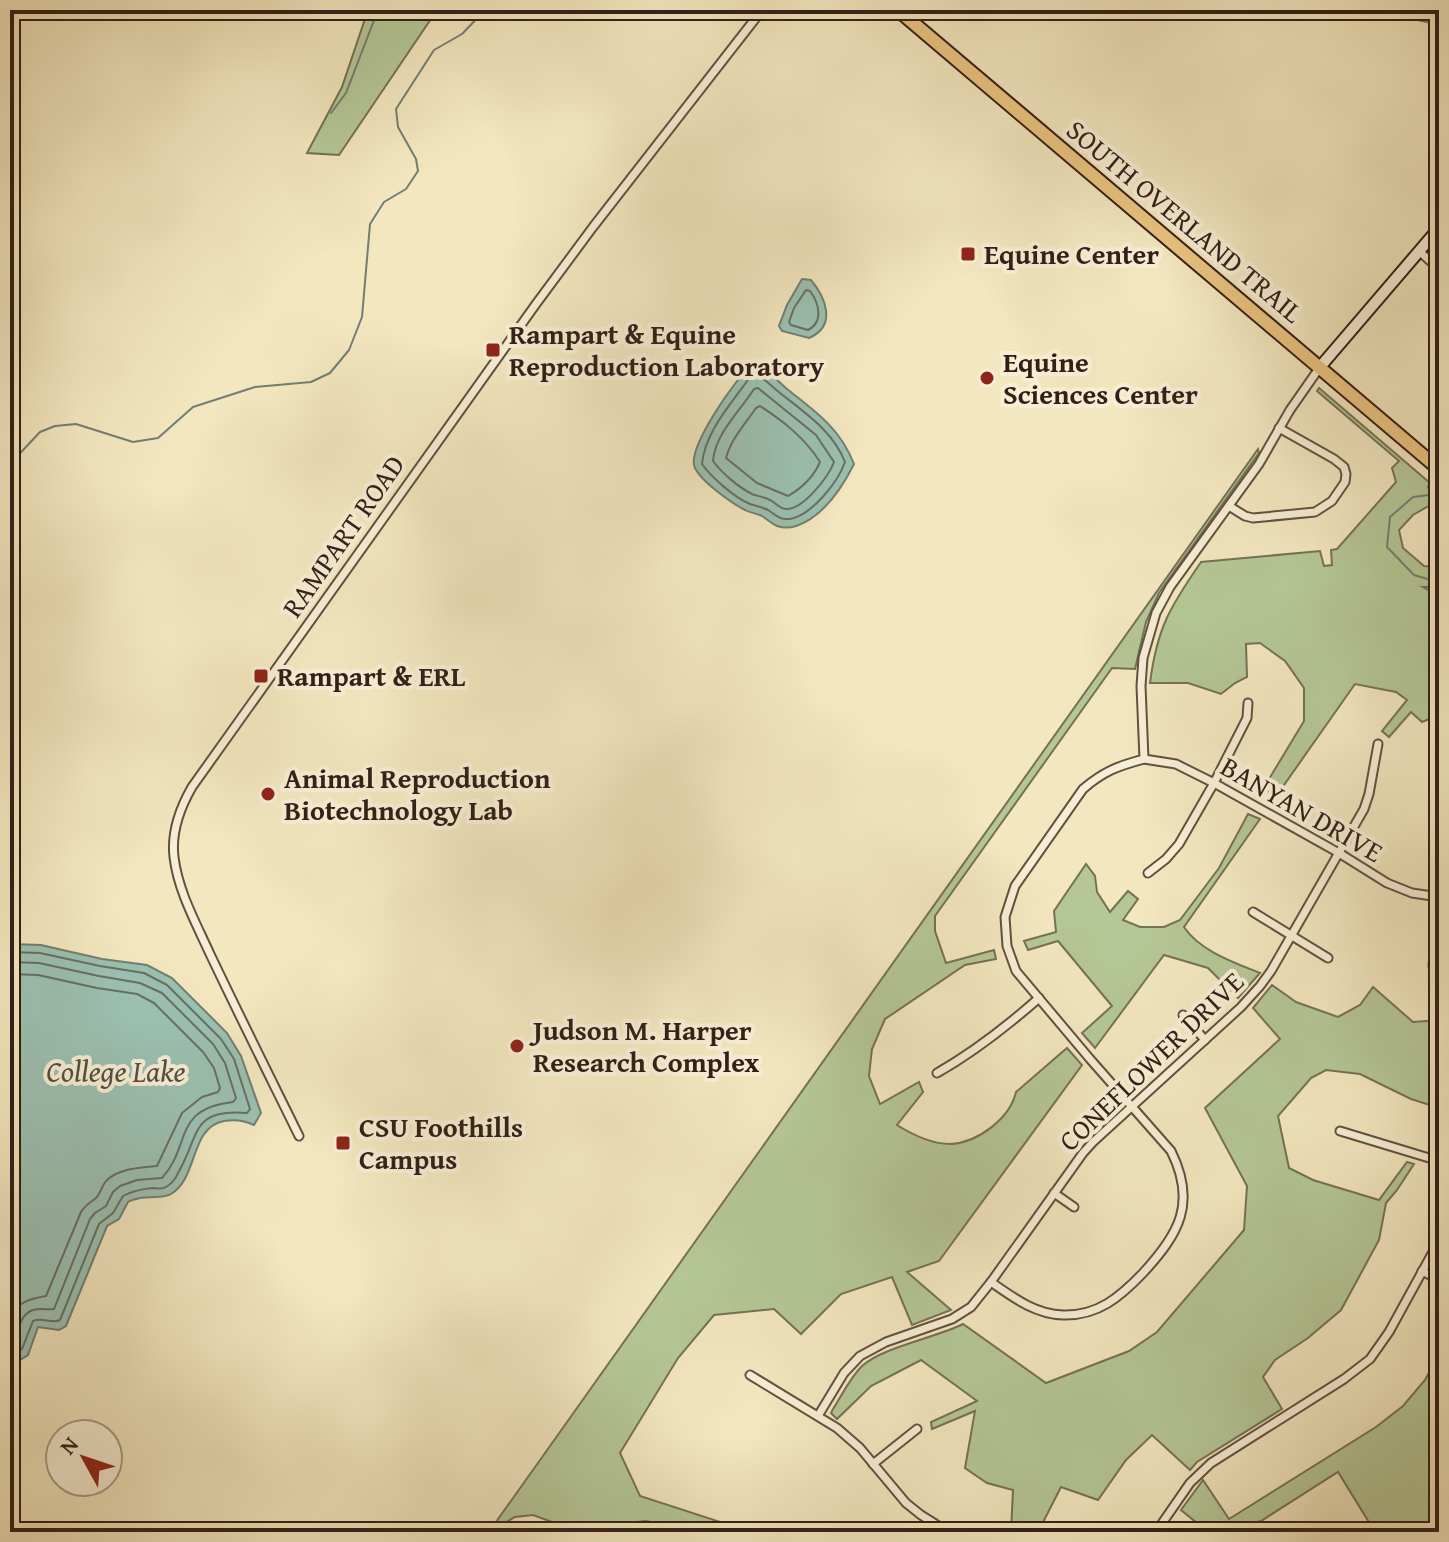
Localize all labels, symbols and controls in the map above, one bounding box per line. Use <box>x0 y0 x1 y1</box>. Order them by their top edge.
street label: SOUTH OVERLAND TRAIL <box>1058 109 1313 332</box>
place label: Equine Center <box>984 233 1159 274</box>
marker: Equine Center <box>959 245 977 263</box>
place label: Rampart & Equine Reproduction Laboratory <box>509 313 825 386</box>
marker: Rampart & Equine Reproduction Laboratory <box>484 341 502 359</box>
place label: Equine Sciences Center <box>1003 341 1198 414</box>
marker: Equine Sciences Center <box>978 369 996 387</box>
street label: RAMPART ROAD <box>271 446 414 625</box>
place label: Rampart & ERL <box>277 655 466 696</box>
marker: Rampart & ERL <box>252 667 270 685</box>
street label: BANYAN DRIVE <box>1213 745 1391 872</box>
place label: Animal Reproduction Biotechnology Lab <box>284 757 551 830</box>
marker: Animal Reproduction Biotechnology Lab <box>259 785 277 803</box>
street label: CONEFLOWER DRIVE <box>1049 961 1252 1160</box>
place label: Judson M. Harper Research Complex <box>529 1009 760 1082</box>
marker: Judson M. Harper Research Complex <box>508 1037 526 1055</box>
water label: College Lake <box>46 1049 186 1093</box>
place label: CSU Foothills Campus <box>359 1106 523 1179</box>
marker: CSU Foothills Campus <box>334 1134 352 1152</box>
north arrow <box>44 1418 124 1498</box>
text: N <box>52 1429 86 1461</box>

